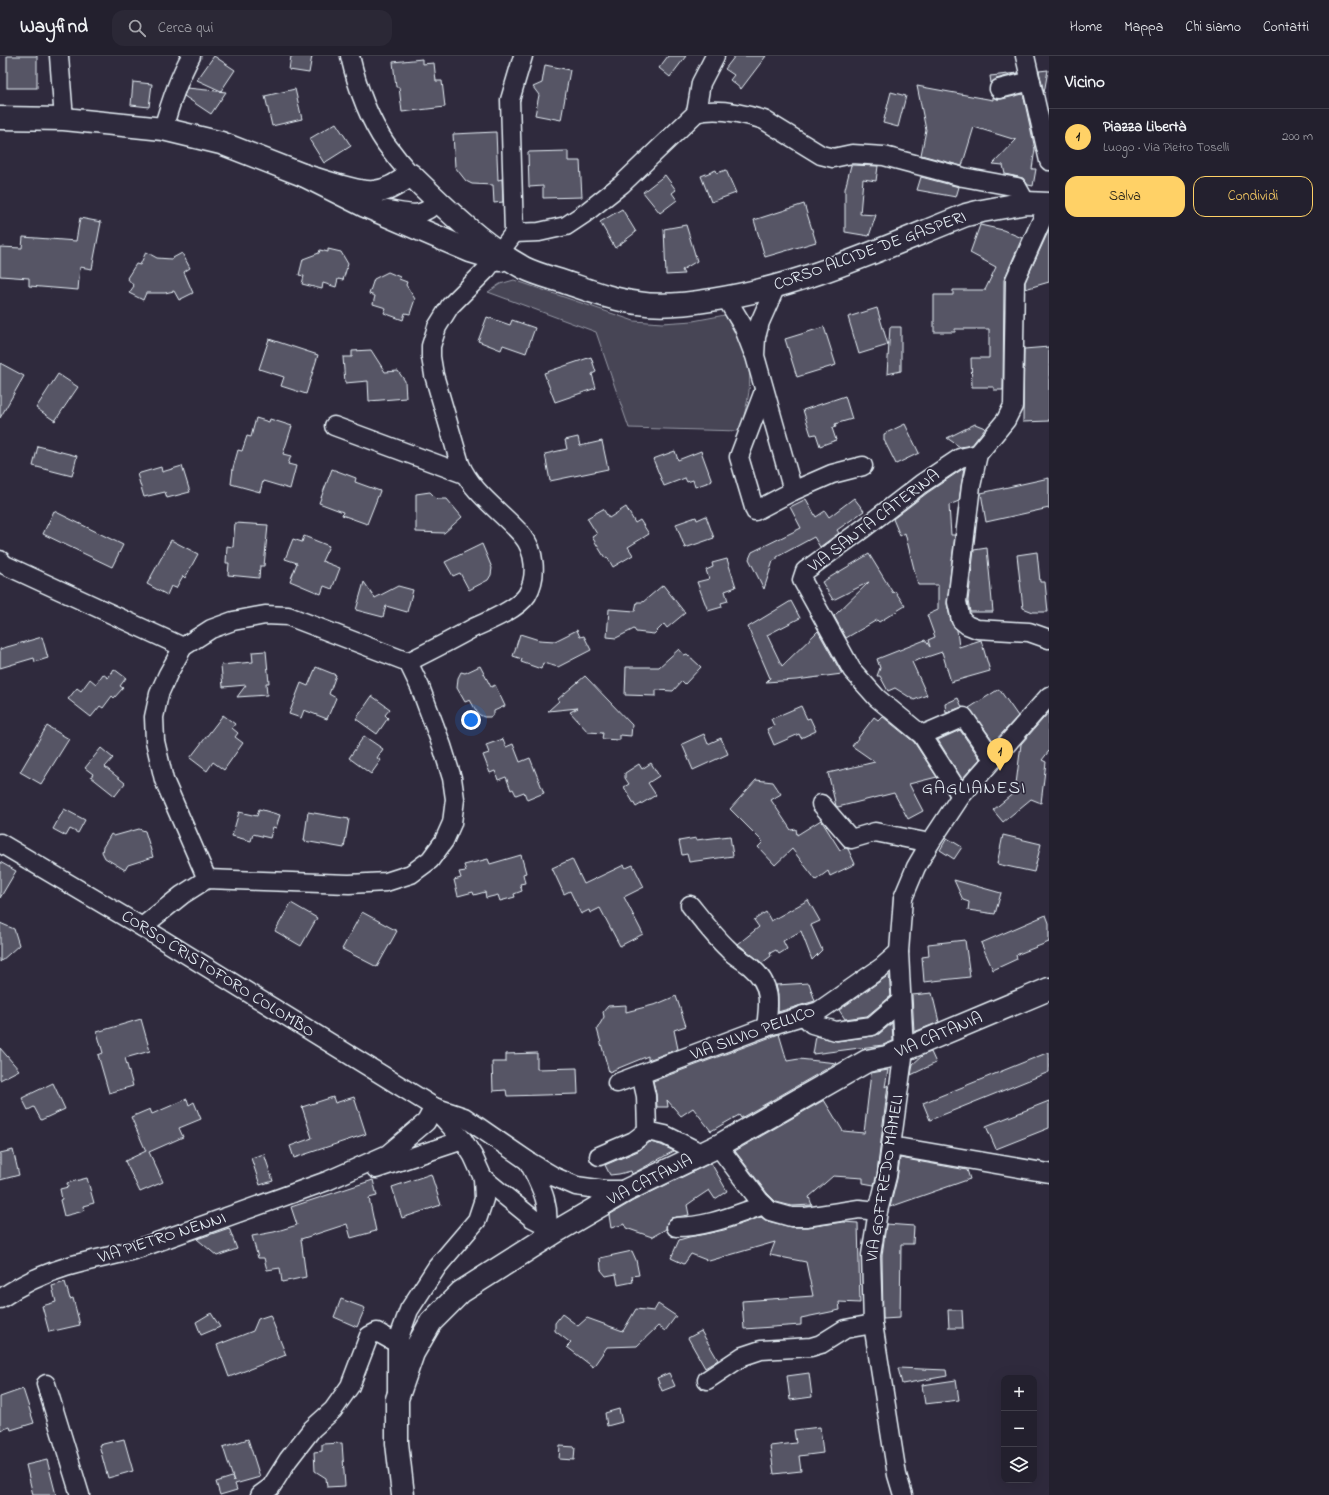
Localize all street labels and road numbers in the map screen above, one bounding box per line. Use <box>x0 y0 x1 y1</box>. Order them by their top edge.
street label: CORSO ALCIDE DE GASPERI <box>770 204 970 298</box>
street label: VIA SANTA CATERINA <box>802 463 945 579</box>
street label: CORSO CRISTOFORO COLOMBO <box>116 904 320 1044</box>
street label: VIA SILVIO PELLICO <box>686 999 819 1067</box>
street label: VIA CATANIA <box>891 1005 987 1065</box>
street label: VIA GOFFREDO MAMELI <box>859 1093 911 1264</box>
street label: VIA CATANIA <box>602 1148 697 1213</box>
street label: VIA PIETRO NENNI <box>94 1206 229 1271</box>

